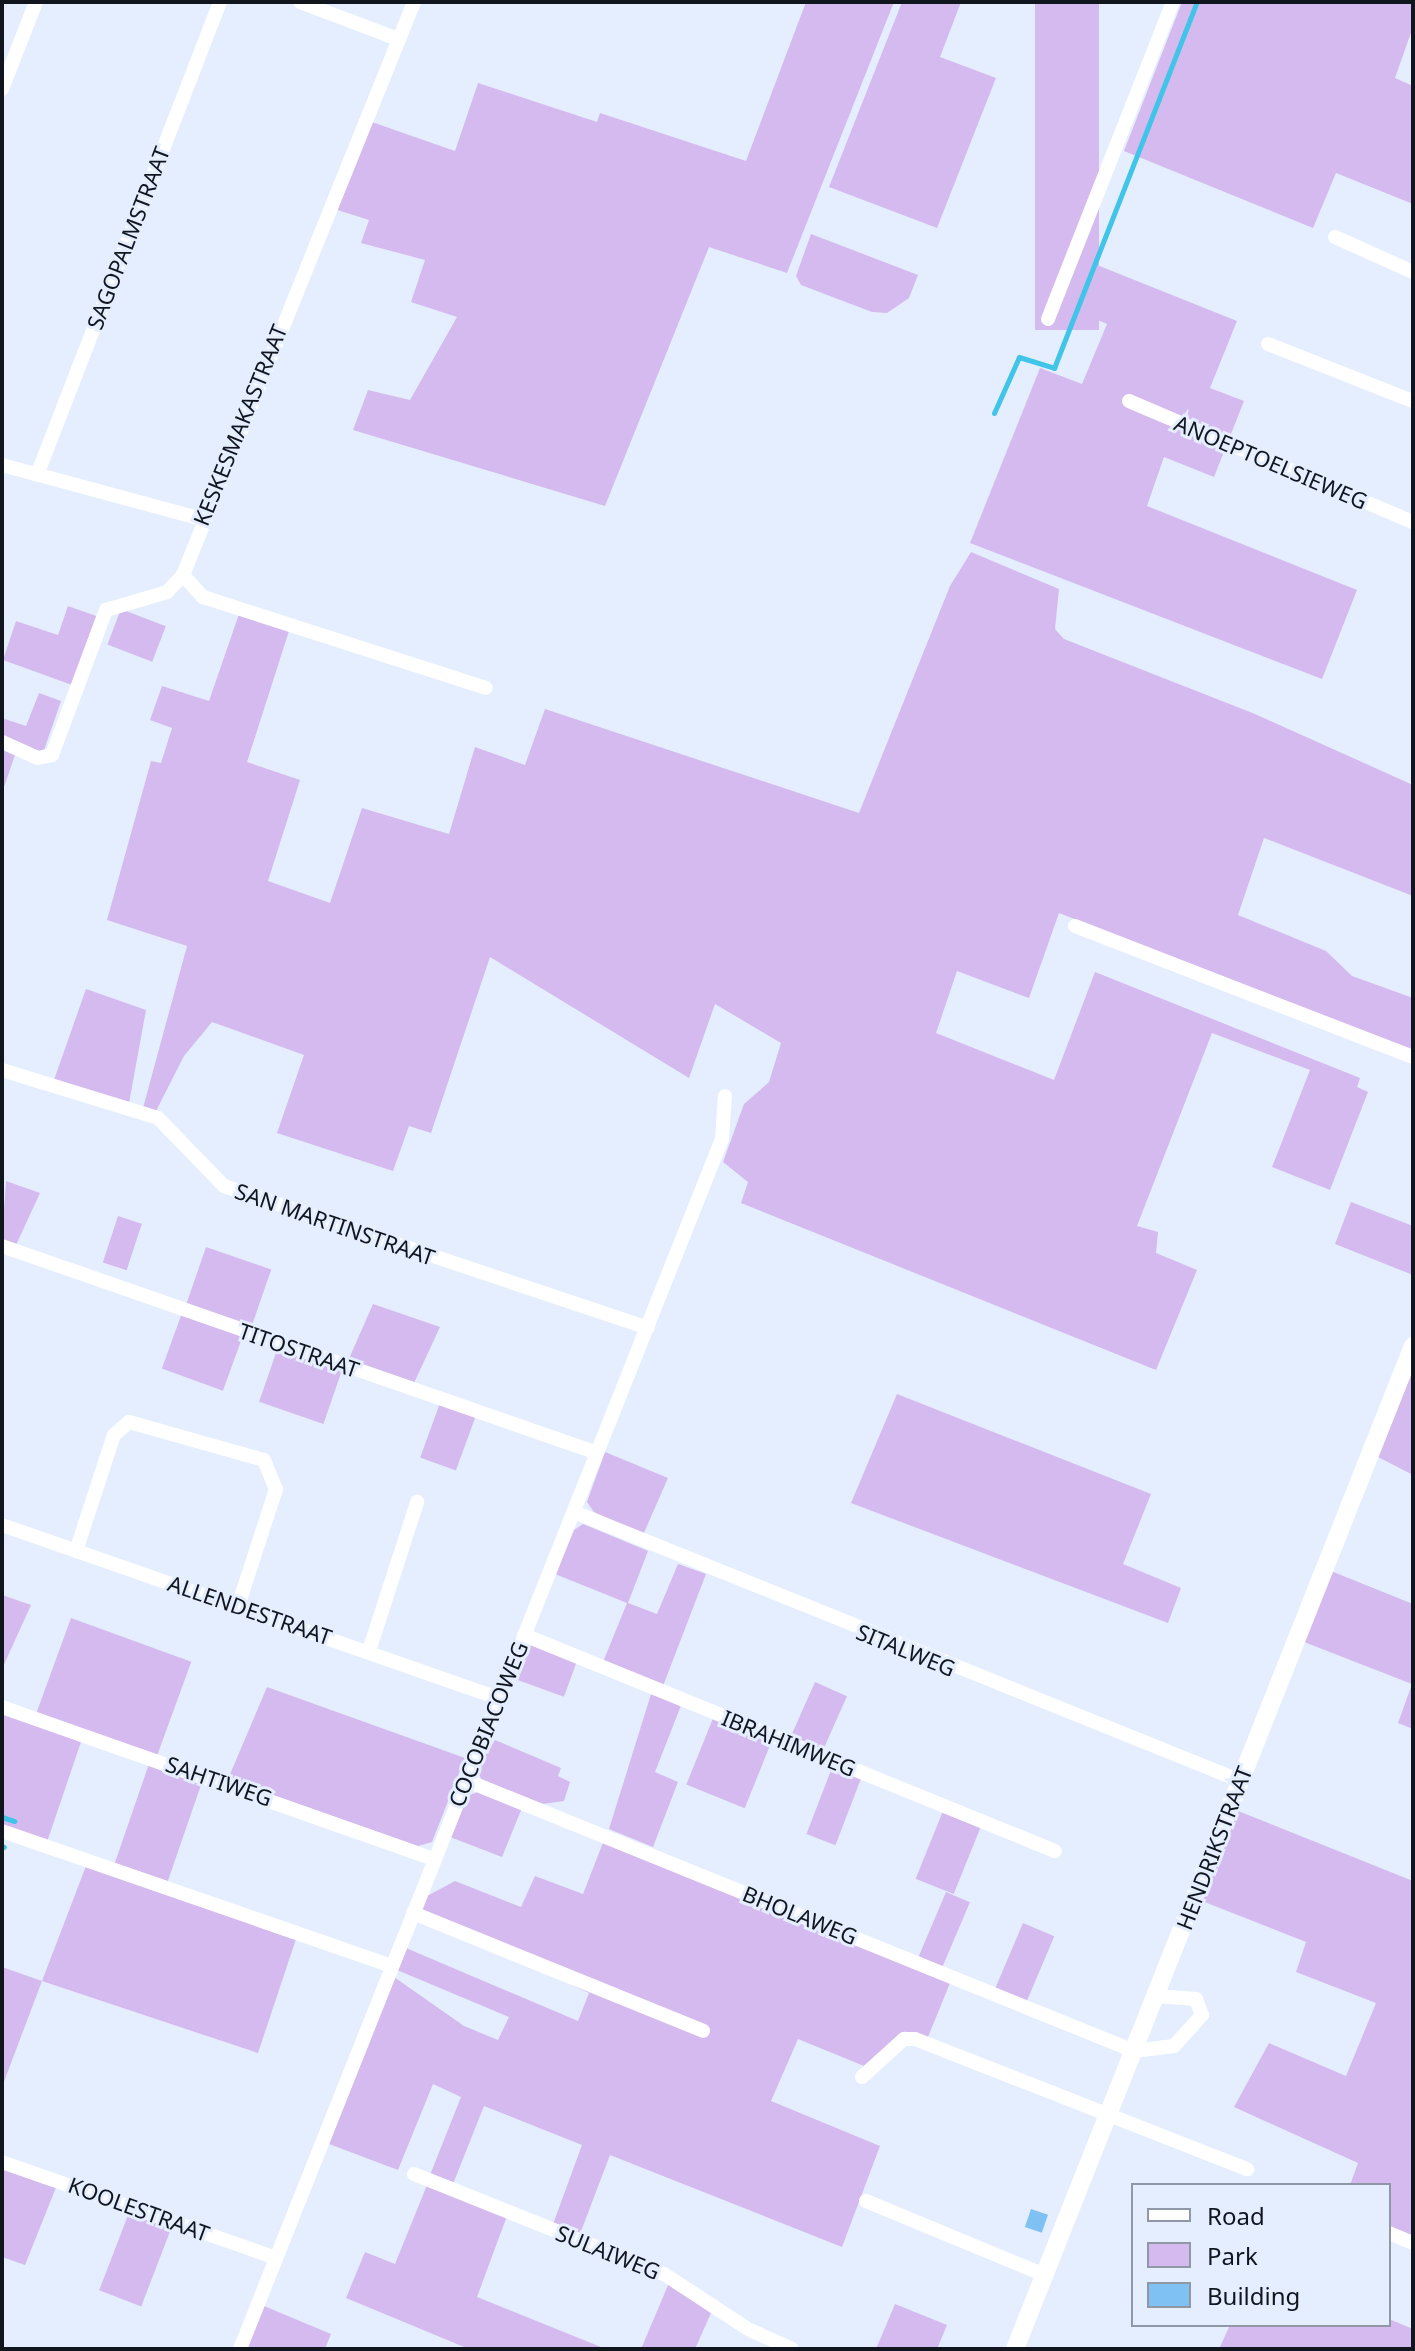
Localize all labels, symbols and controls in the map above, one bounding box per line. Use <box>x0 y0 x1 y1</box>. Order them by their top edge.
street label: SAGOPALMSTRAAT <box>81 143 175 333</box>
street label: KESKESMAKASTRAAT <box>188 321 292 529</box>
street label: ANOEPTOELSIEWEG <box>1171 409 1371 515</box>
street label: SAN MARTINSTRAAT <box>232 1177 438 1271</box>
street label: TITOSTRAAT <box>235 1317 363 1383</box>
street label: ALLENDESTRAAT <box>165 1570 335 1650</box>
street label: SITALWEG <box>853 1618 959 1682</box>
street label: COCOBIACOWEG <box>443 1638 533 1810</box>
street label: IBRAHIMWEG <box>718 1704 860 1782</box>
street label: SAHTIWEG <box>162 1750 276 1812</box>
street label: HENDRIKSTRAAT <box>1171 1763 1257 1933</box>
street label: BHOLAWEG <box>739 1880 861 1950</box>
street label: KOOLESTRAAT <box>65 2171 213 2247</box>
legend <box>1131 2183 1391 2327</box>
text: Road <box>1207 2199 1265 2232</box>
street label: SULAIWEG <box>552 2219 664 2285</box>
text: Park <box>1207 2239 1258 2272</box>
text: Building <box>1207 2279 1300 2312</box>

